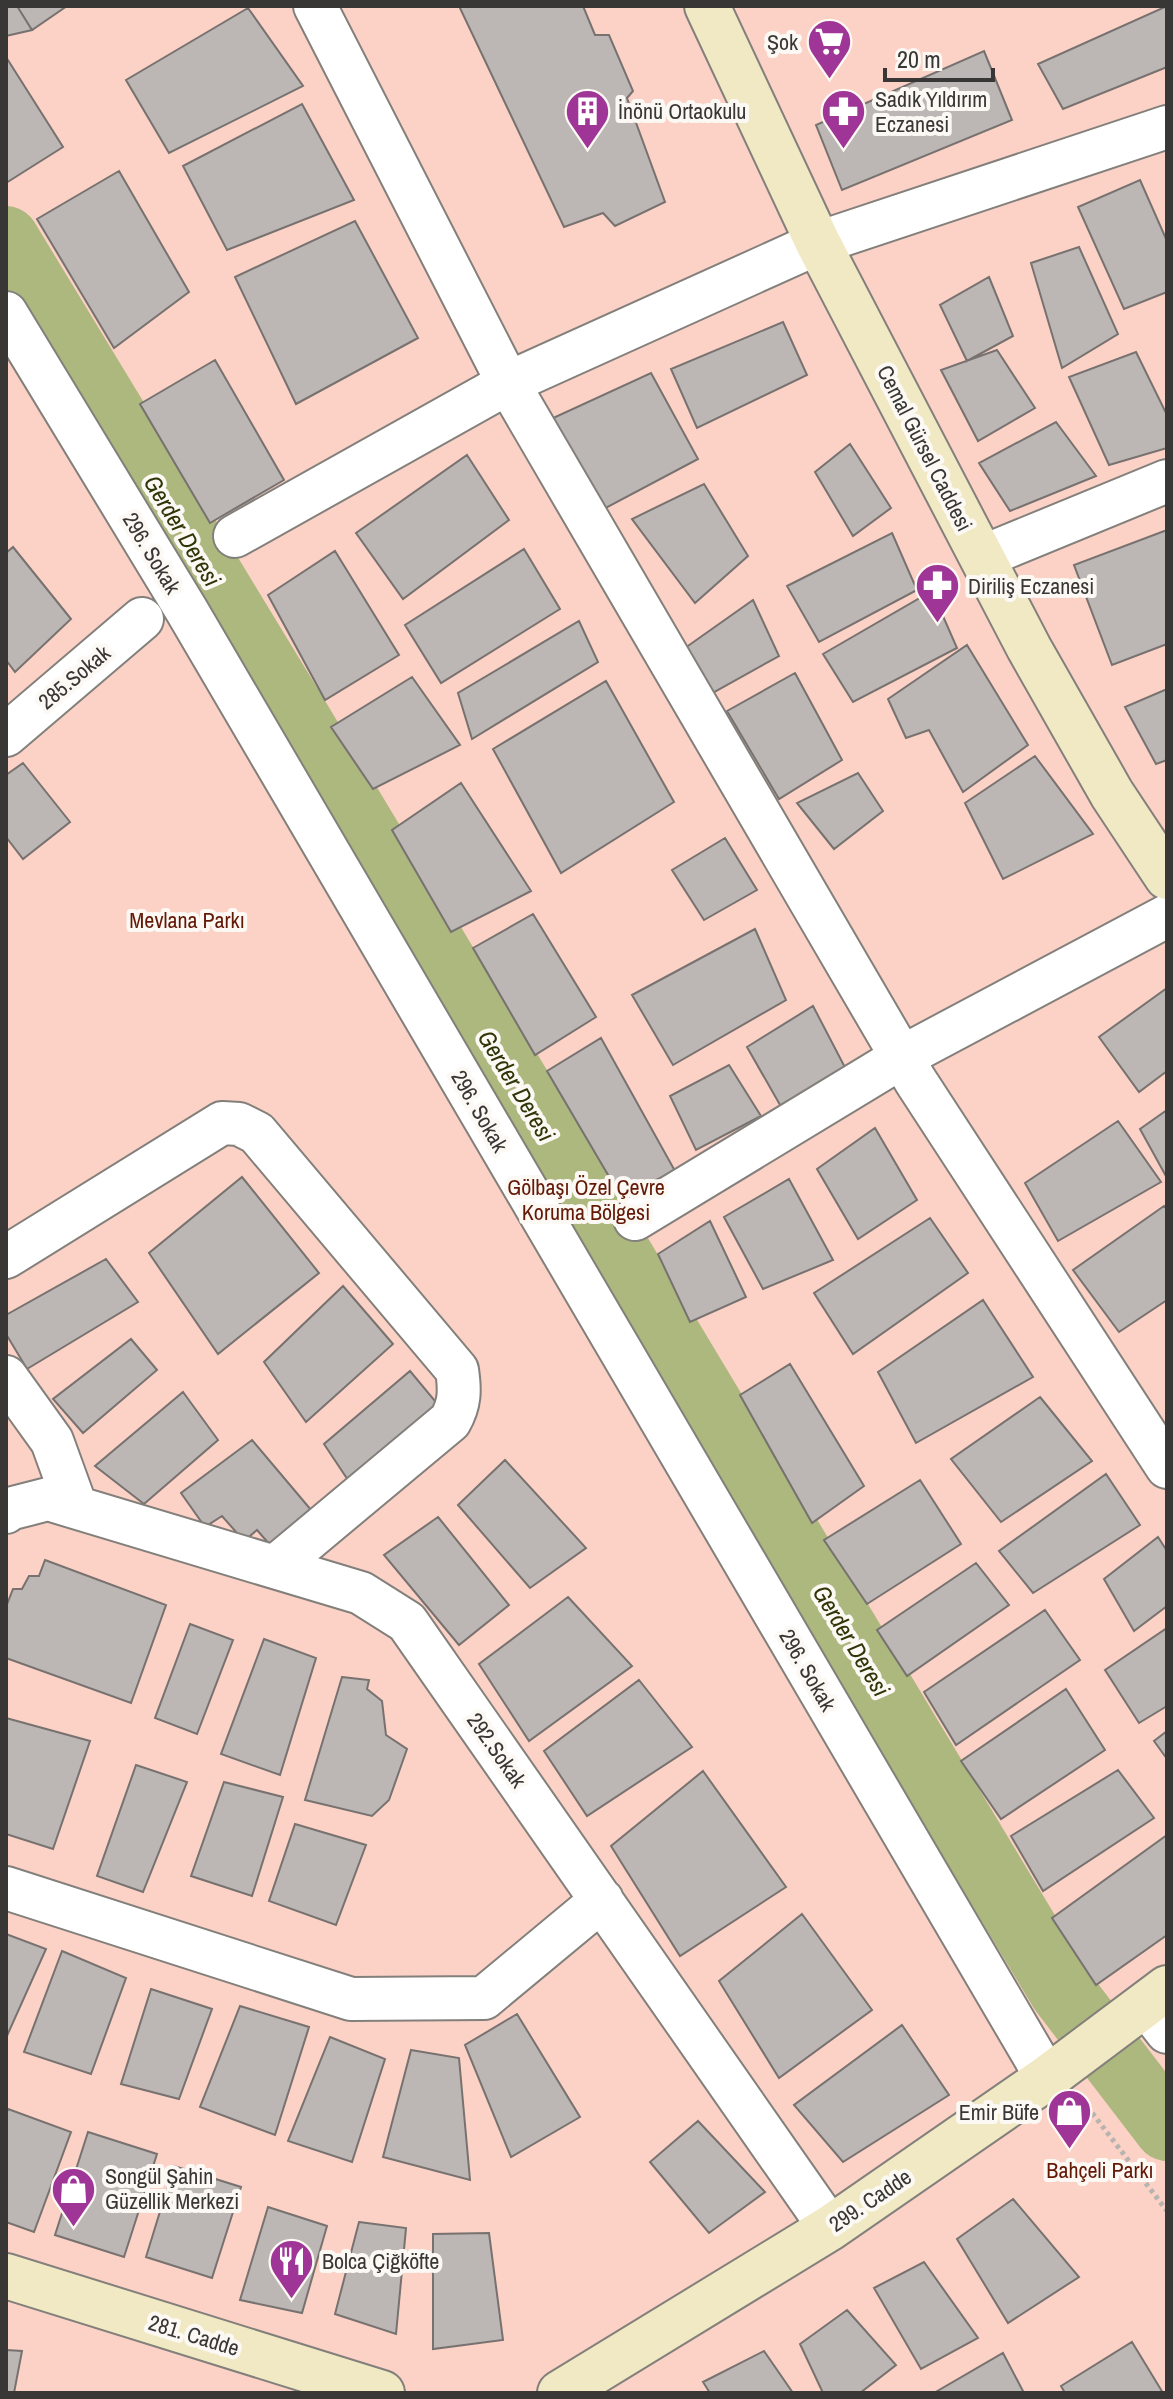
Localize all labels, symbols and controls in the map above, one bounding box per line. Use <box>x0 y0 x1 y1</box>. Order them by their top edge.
supermarket icon: Şok <box>805 18 853 81</box>
place label: Şok <box>767 27 799 57</box>
scale bar <box>885 32 993 82</box>
text: 20 m <box>897 43 941 75</box>
place label: Sadık Yıldırım Eczanesi <box>875 84 987 139</box>
building icon: İnönü Ortaokulu <box>563 87 611 150</box>
pharmacy icon: Sadık Yıldırım Eczanesi <box>820 88 868 151</box>
place label: İnönü Ortaokulu <box>618 96 746 126</box>
street label: Cemal Gürsel Caddesi <box>870 360 980 536</box>
water label: Gerder Deresi <box>137 469 229 593</box>
street label: 296. Sokak <box>116 507 189 600</box>
pharmacy icon: Diriliş Eczanesi <box>913 562 961 625</box>
place label: Diriliş Eczanesi <box>968 571 1094 601</box>
street label: 285.Sokak <box>32 637 117 716</box>
park label: Mevlana Parkı <box>129 905 245 935</box>
water label: Gerder Deresi <box>471 1024 563 1148</box>
street label: 296. Sokak <box>444 1064 516 1158</box>
park label: Gölbaşı Özel Çevre Koruma Bölgesi <box>507 1172 665 1227</box>
water label: Gerder Deresi <box>806 1579 898 1703</box>
street label: 296. Sokak <box>772 1623 844 1717</box>
street label: 292.Sokak <box>460 1706 534 1794</box>
shop icon: Emir Büfe <box>1046 2088 1094 2151</box>
place label: Emir Büfe <box>959 2097 1039 2127</box>
park label: Bahçeli Parkı <box>1046 2155 1154 2185</box>
place label: Songül Şahin Güzellik Merkezi <box>105 2161 239 2216</box>
street label: 299. Cadde <box>823 2161 917 2239</box>
shop icon: Songül Şahin Güzellik Merkezi <box>50 2165 98 2228</box>
restaurant icon: Bolca Çiğköfte <box>267 2237 315 2300</box>
place label: Bolca Çiğköfte <box>322 2246 439 2276</box>
street label: 281. Cadde <box>145 2307 243 2363</box>

